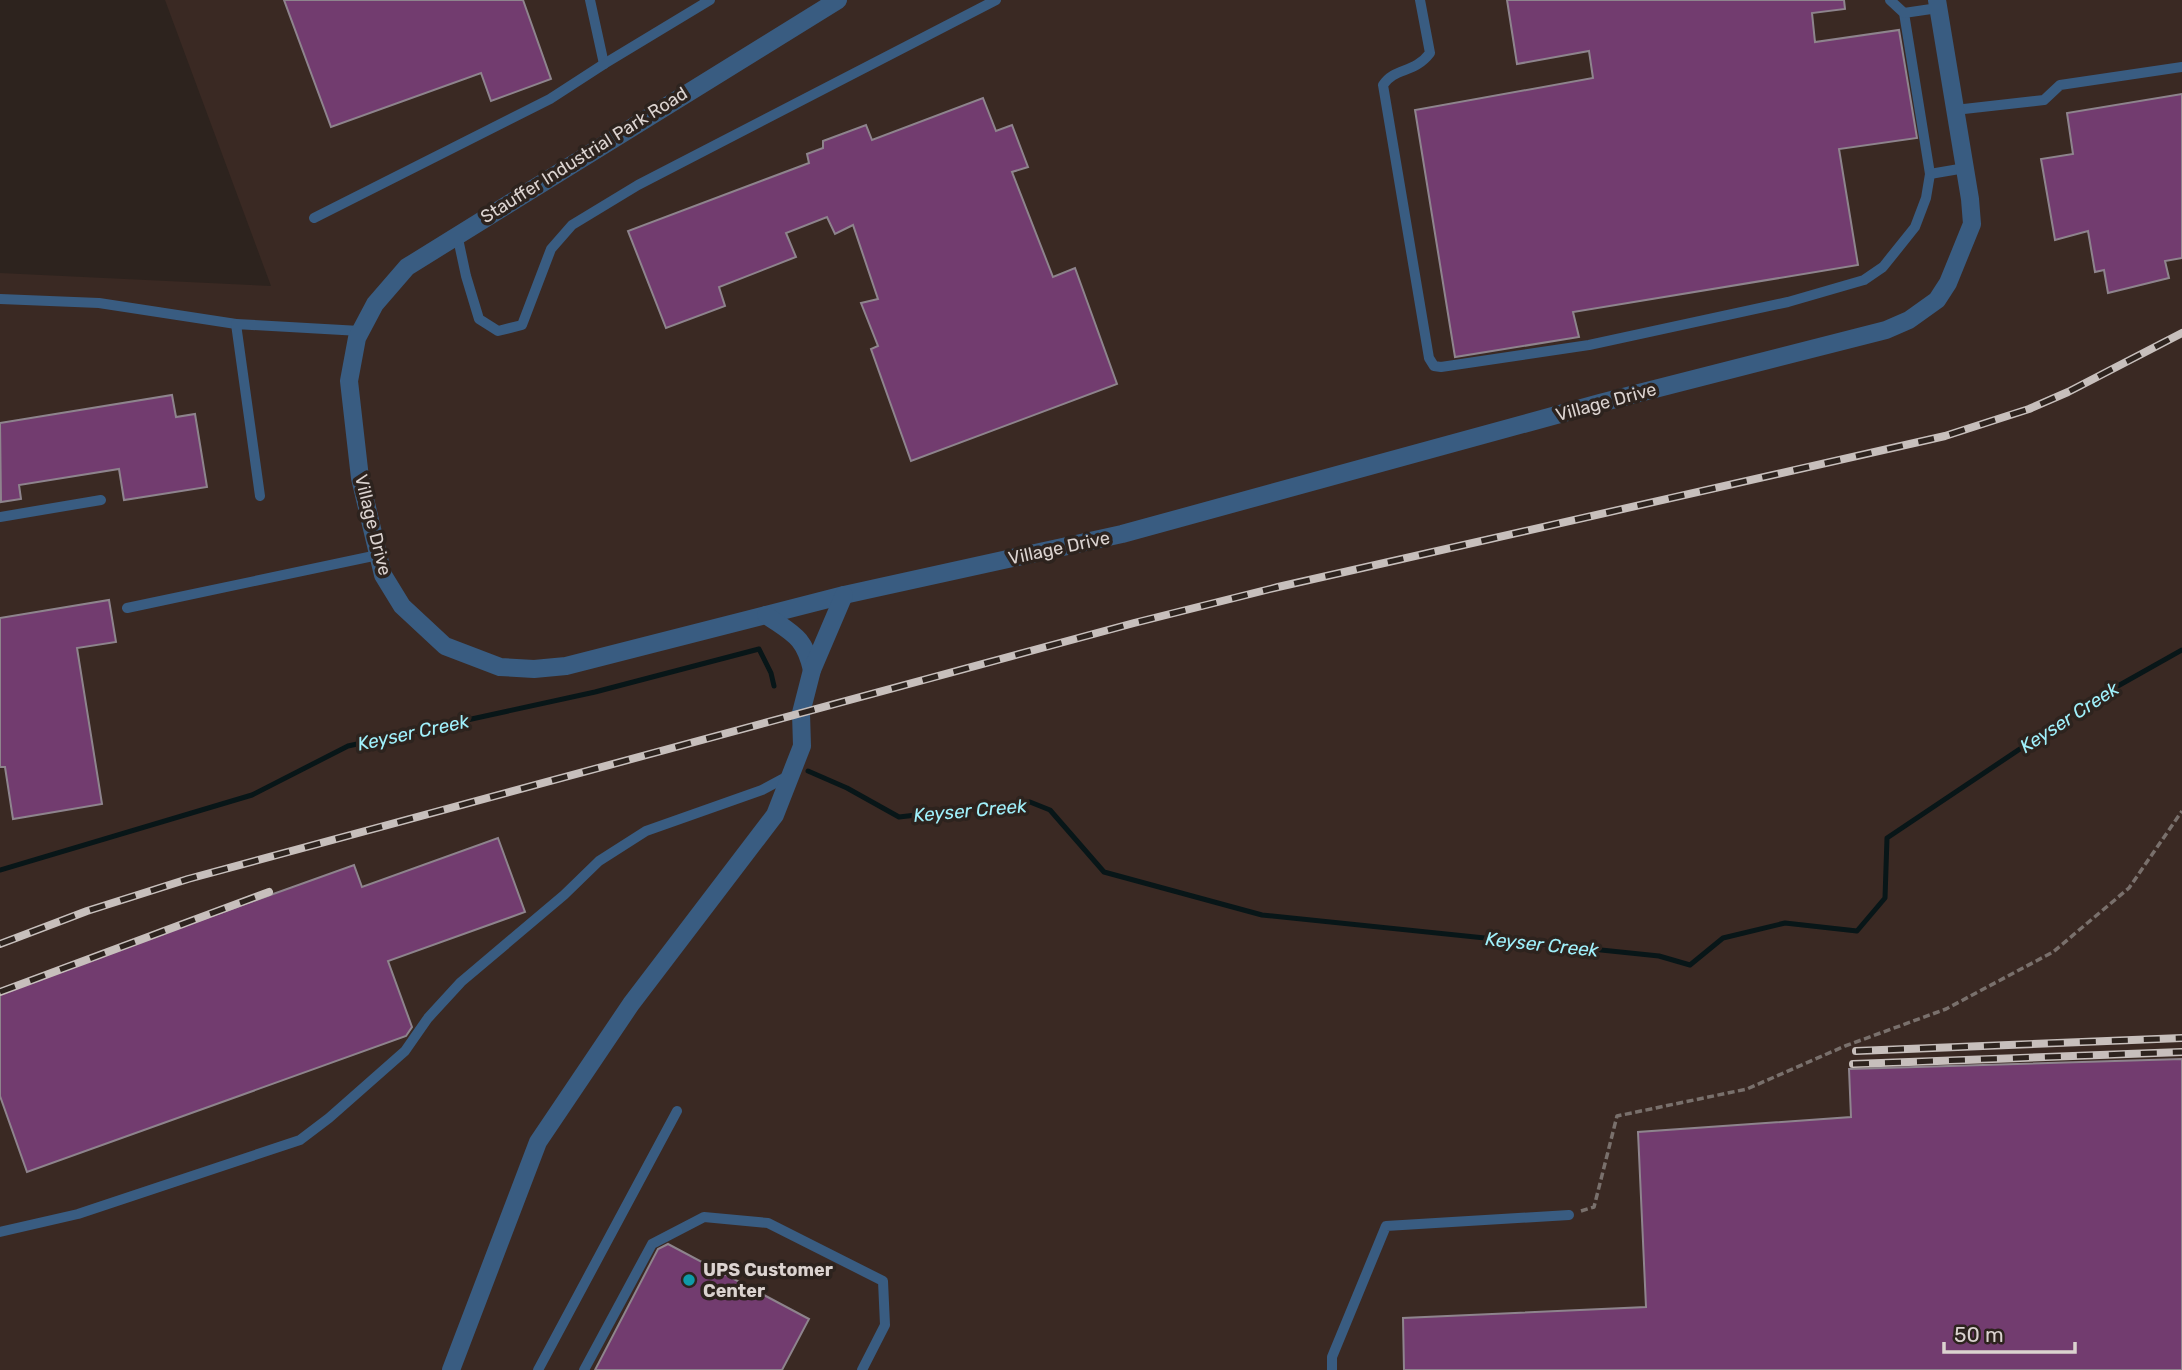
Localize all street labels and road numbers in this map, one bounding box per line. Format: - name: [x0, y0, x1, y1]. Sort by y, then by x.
- street label: Stauffer Industrial Park Road: [476, 82, 692, 228]
- street label: Village Drive: [1553, 378, 1659, 426]
- street label: Village Drive: [350, 472, 396, 578]
- street label: Village Drive: [1006, 526, 1112, 570]

